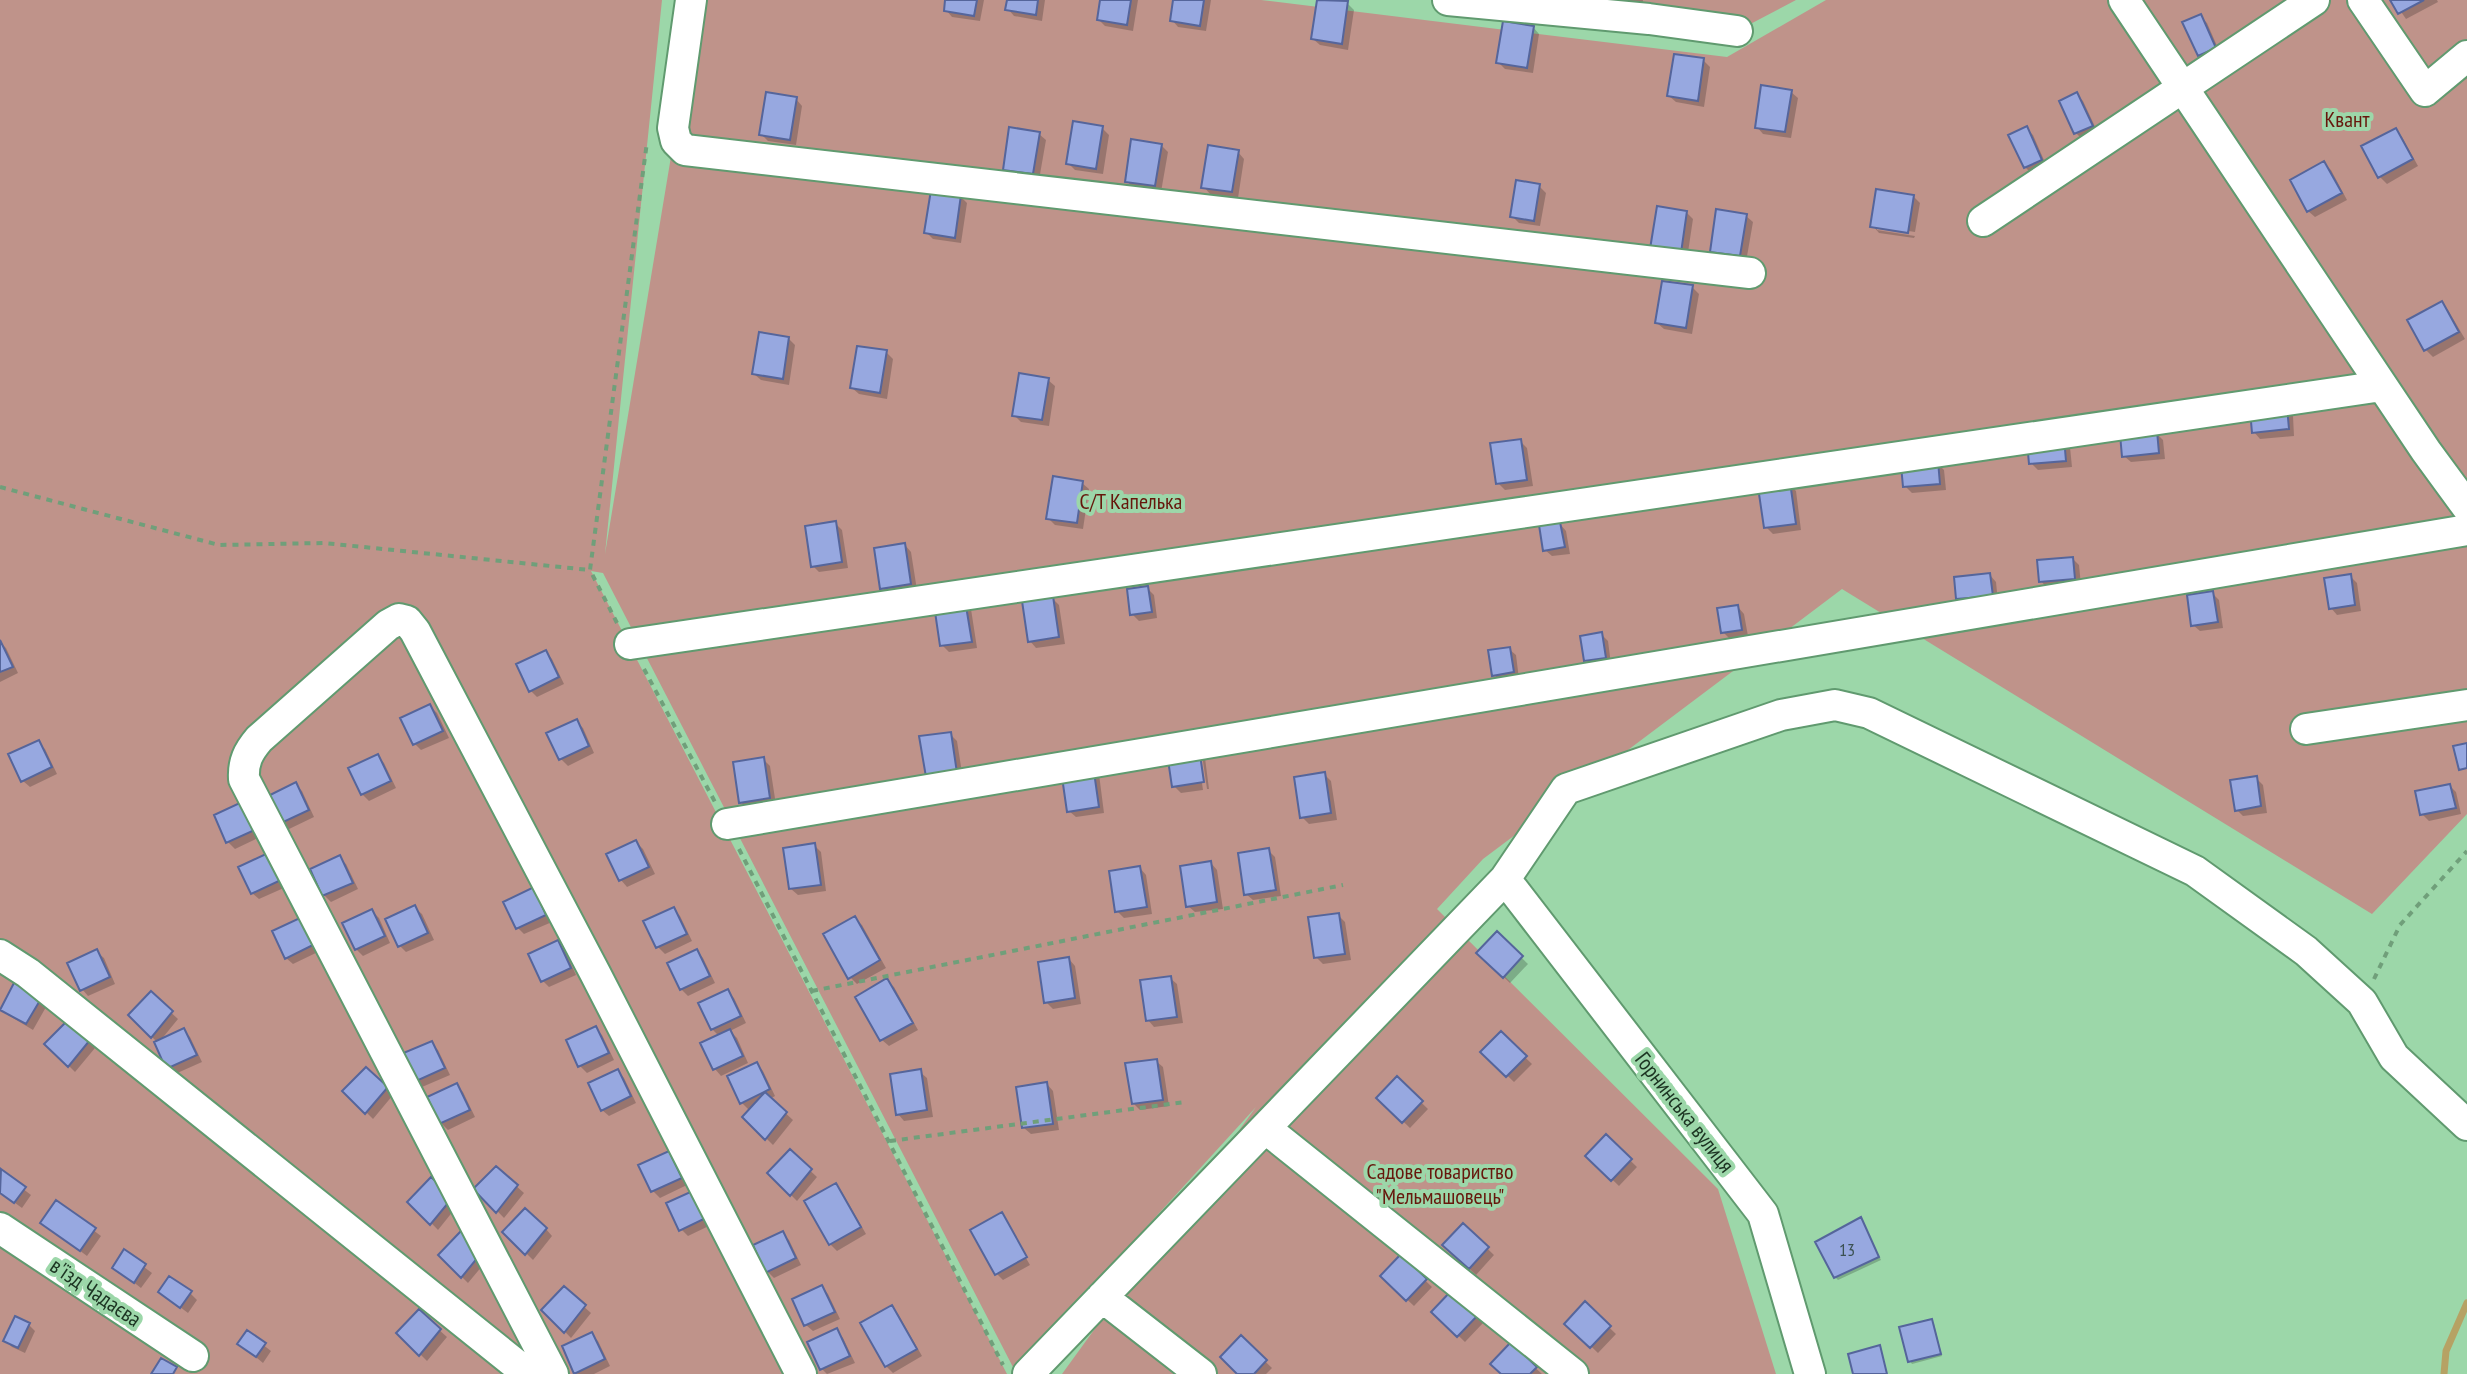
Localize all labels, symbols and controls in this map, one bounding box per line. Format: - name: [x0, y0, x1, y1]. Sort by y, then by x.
- park label: Квант: [2324, 105, 2371, 133]
- park label: С/Т Капелька: [1080, 487, 1182, 515]
- street label: Горнинська вулиця: [1629, 1046, 1741, 1178]
- park label: Садове товариство "Мельмашовець": [1367, 1157, 1513, 1210]
- house number: 13: [1839, 1238, 1855, 1261]
- street label: в'їзд Чадаєва: [45, 1251, 147, 1333]

